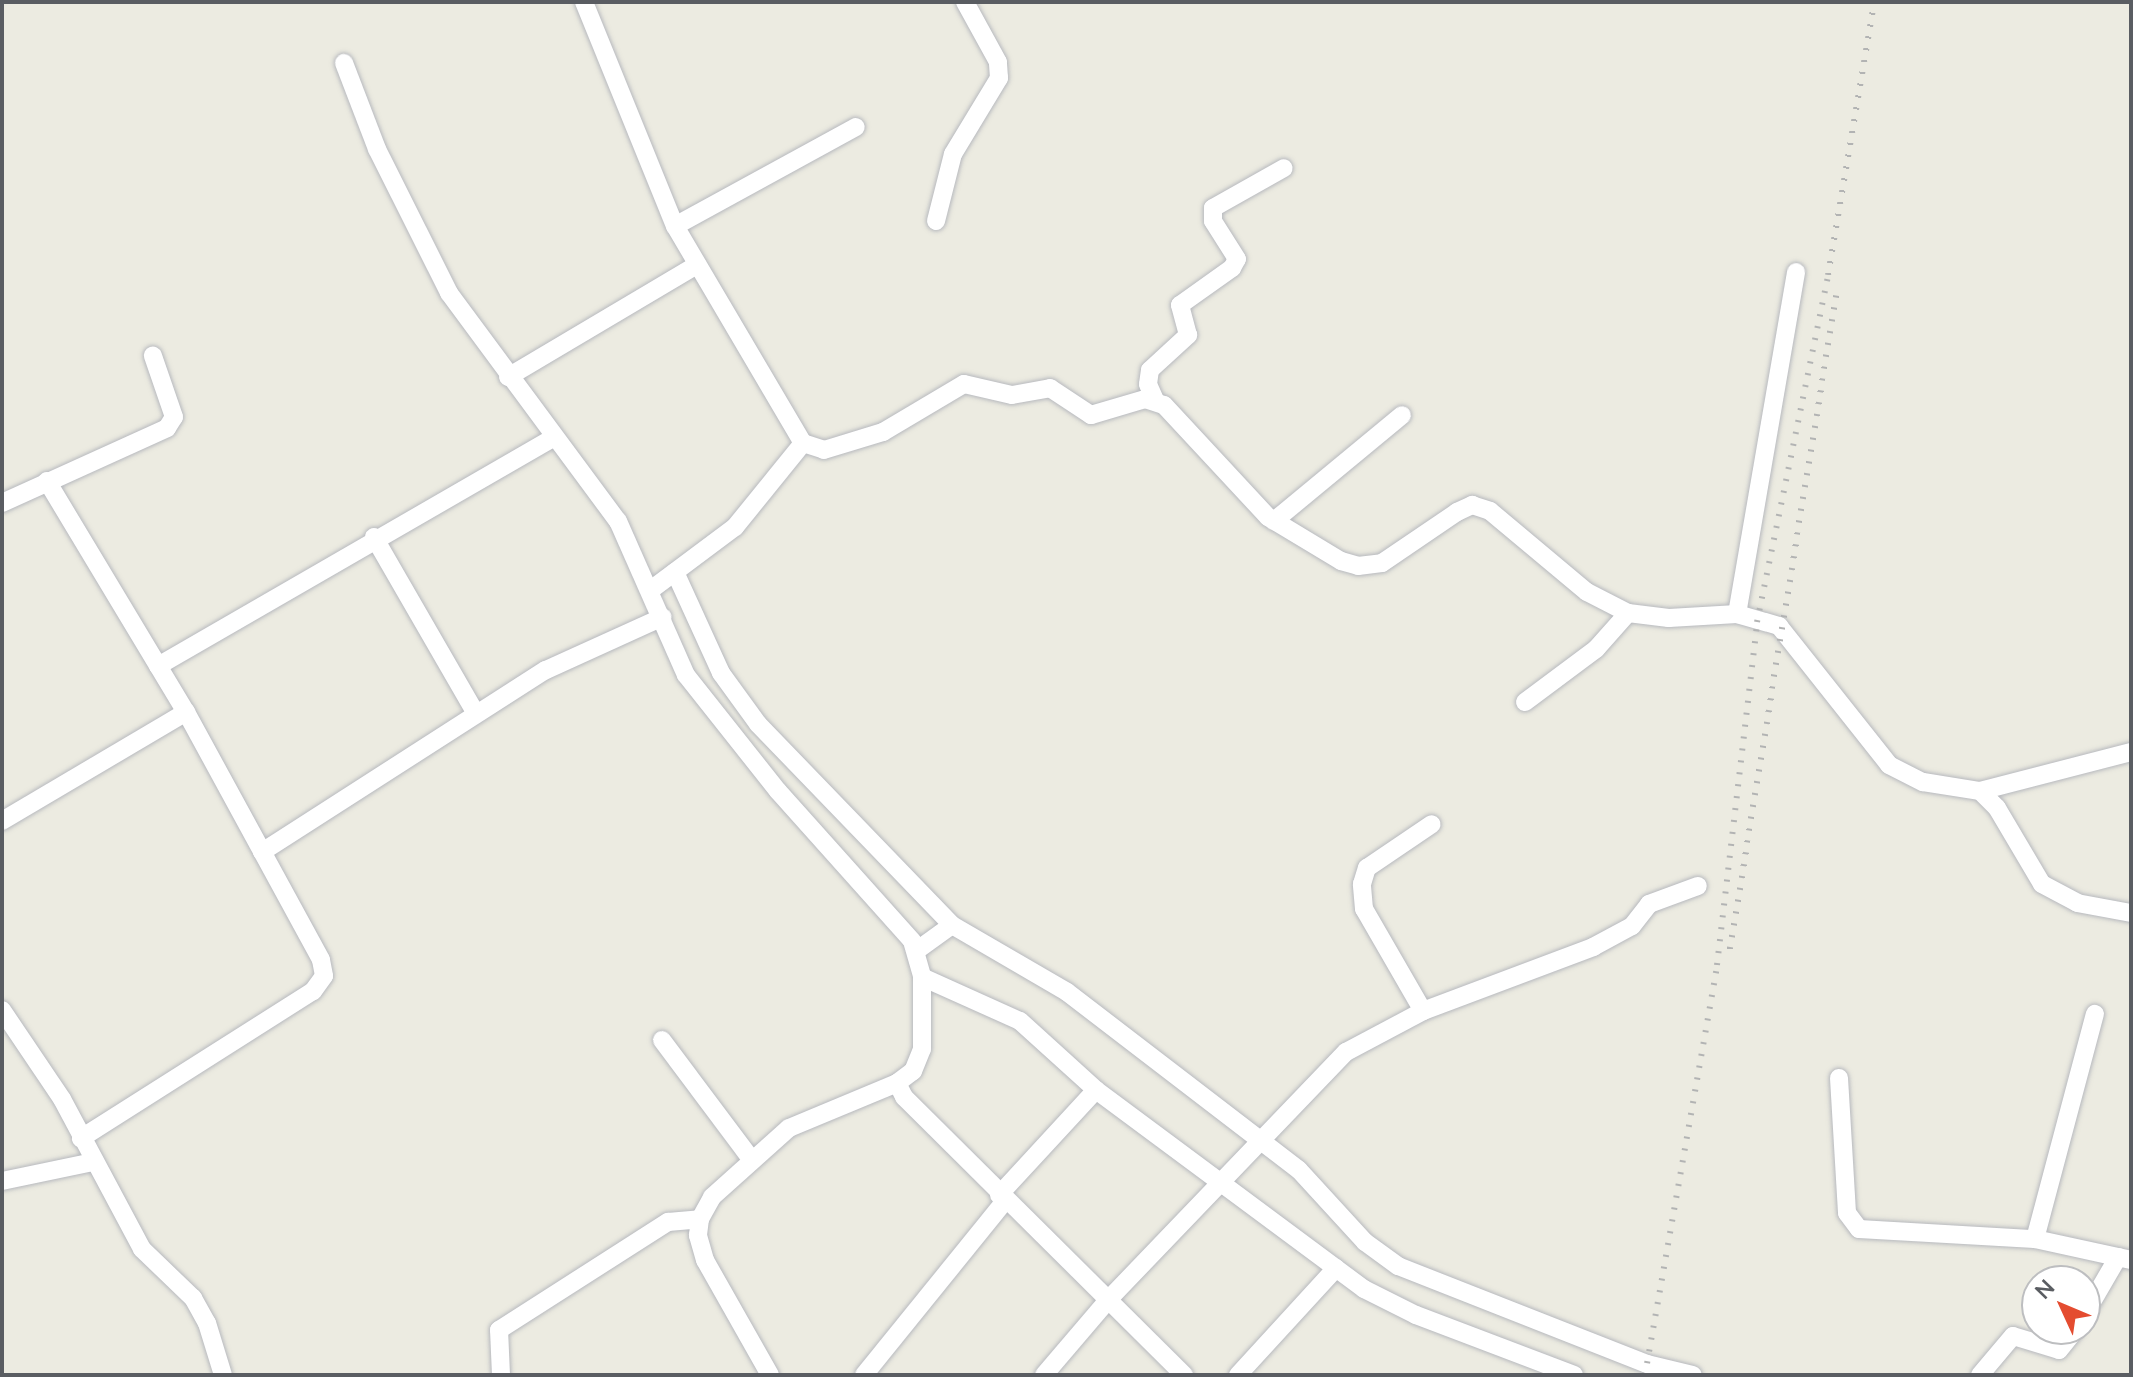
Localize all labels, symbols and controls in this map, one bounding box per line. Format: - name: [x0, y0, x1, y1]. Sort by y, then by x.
- north arrow: [2021, 1265, 2101, 1345]
- text: N: [2029, 1273, 2062, 1306]

